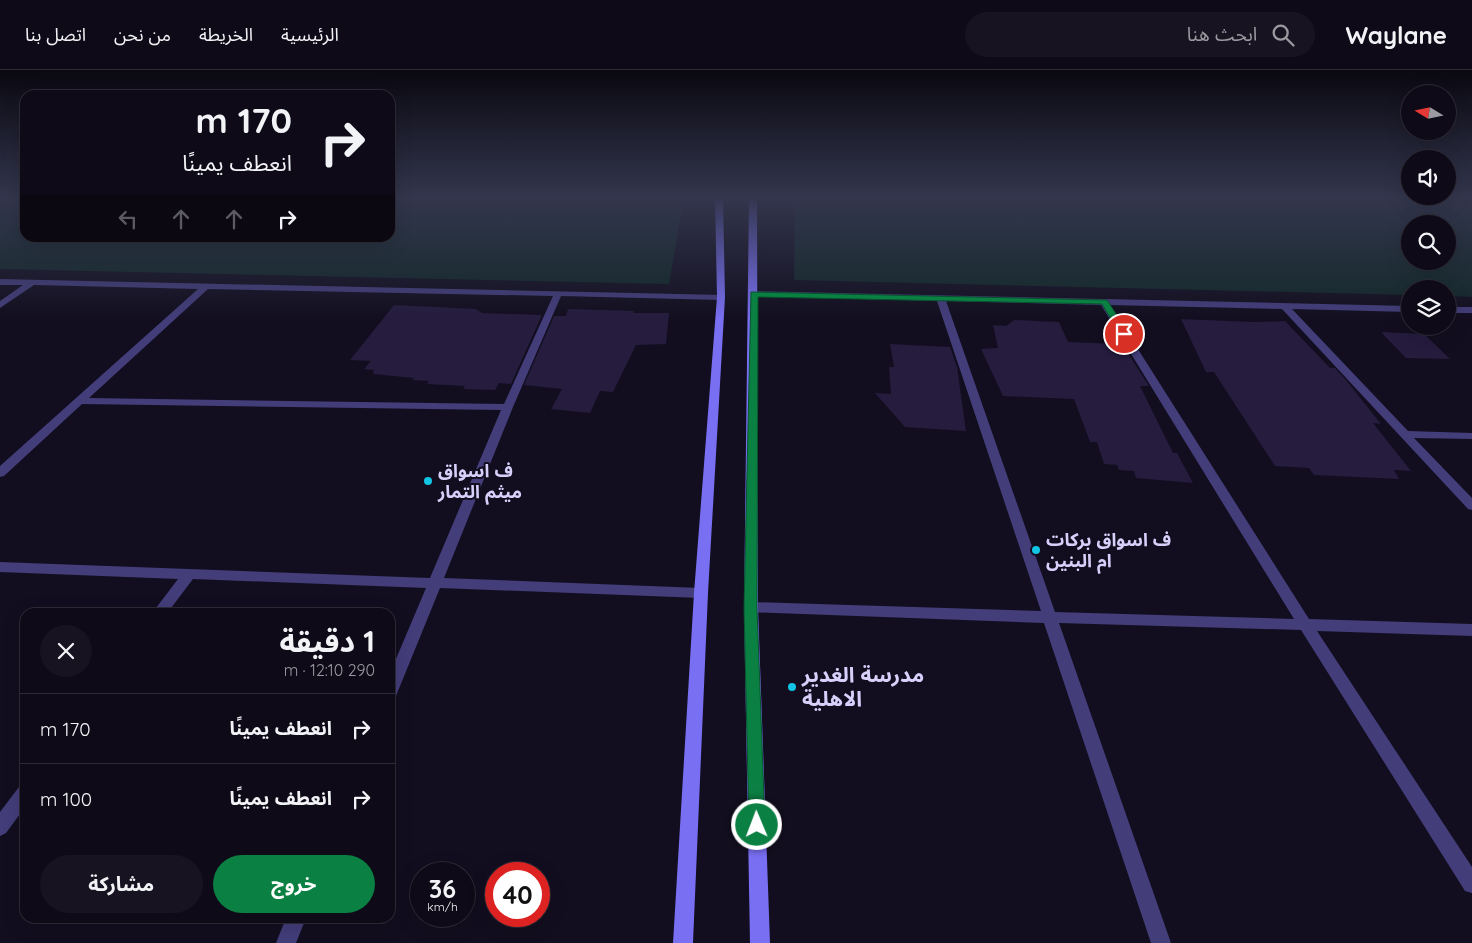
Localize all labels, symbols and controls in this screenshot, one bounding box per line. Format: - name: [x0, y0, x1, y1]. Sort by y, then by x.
- search box: [965, 12, 1315, 57]
- text: Waylane: [1345, 20, 1447, 50]
- icon: search: [1269, 21, 1297, 49]
- text: ابحث هنا: [1187, 22, 1257, 46]
- text: اتصل بنا: [25, 23, 86, 46]
- text: من نحن: [114, 23, 171, 46]
- text: الخريطة: [199, 23, 253, 46]
- text: الرئيسية: [281, 23, 339, 46]
- north arrow: [1401, 85, 1456, 140]
- map controls: [1401, 85, 1456, 335]
- text: 170 m: [196, 98, 292, 142]
- icon: right: [310, 110, 375, 175]
- text: انعطف يمينًا: [182, 149, 292, 177]
- button: sound: [1401, 150, 1456, 205]
- icon: left: [114, 205, 142, 233]
- icon: ahead: [167, 205, 195, 233]
- icon: ahead: [220, 205, 248, 233]
- icon: right: [273, 205, 301, 233]
- button: search: [1401, 215, 1456, 270]
- button: layers: [1401, 280, 1456, 335]
- pin: [1103, 313, 1145, 355]
- icon: arrive: [1110, 320, 1138, 348]
- place label: ف اسواق ميثم التمار: [437, 459, 522, 505]
- marker: ف اسواق ميثم التمار: [422, 475, 434, 487]
- place label: ف اسواق بركات ام البنين: [1046, 528, 1171, 574]
- marker: ف اسواق بركات ام البنين: [1030, 544, 1042, 556]
- text: 1 دقيقة: [279, 622, 375, 660]
- button: close: [40, 625, 92, 677]
- text: 290 m · 12:10: [284, 660, 375, 680]
- place label: مدرسة الغدير الاهلية: [801, 661, 924, 711]
- marker: مدرسة الغدير الاهلية: [786, 681, 798, 693]
- icon: right: [347, 715, 375, 743]
- text: انعطف يمينًا: [230, 716, 332, 740]
- text: 170 m: [40, 717, 91, 741]
- icon: right: [347, 785, 375, 813]
- text: انعطف يمينًا: [230, 786, 332, 810]
- text: 100 m: [40, 787, 92, 811]
- position arrow: [730, 798, 782, 850]
- button: مشاركة: [40, 855, 203, 913]
- button: خروج: [213, 855, 375, 913]
- speed limit sign: 40: [485, 862, 550, 927]
- text: 36: [429, 873, 456, 904]
- text: km/h: [427, 899, 458, 914]

